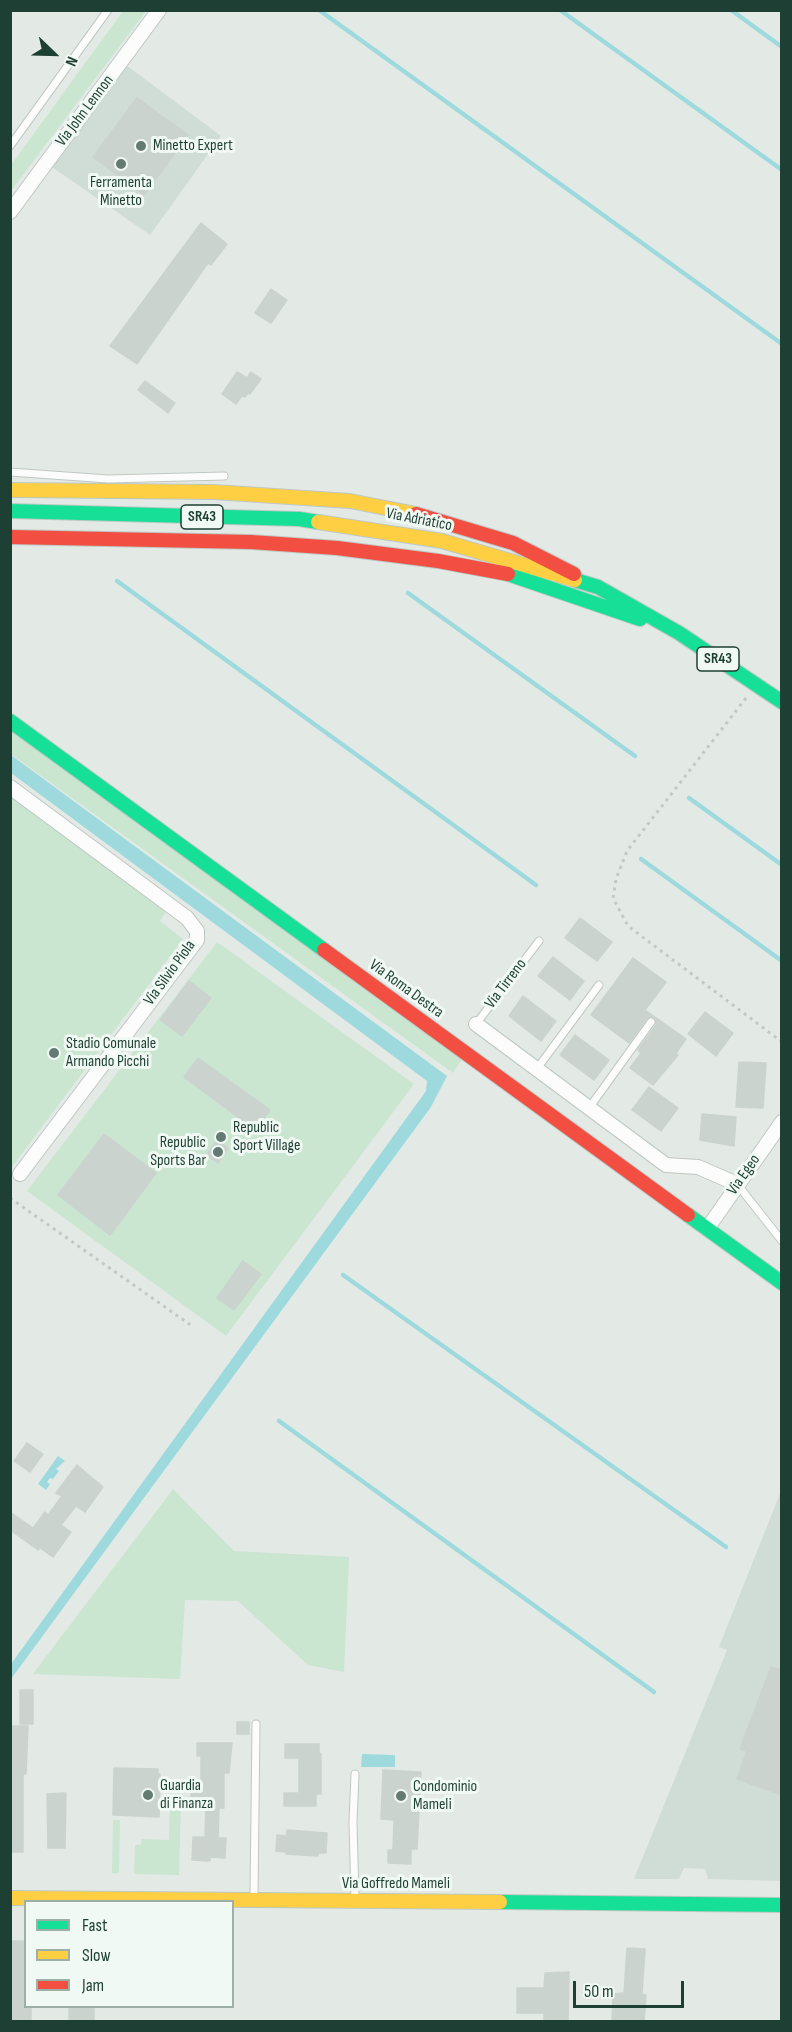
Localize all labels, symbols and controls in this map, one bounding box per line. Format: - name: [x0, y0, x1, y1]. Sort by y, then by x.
- north arrow: [24, 24, 84, 84]
- text: N: [61, 54, 81, 69]
- street label: Via John Lennon: [52, 72, 118, 150]
- place label: Minetto Expert: [153, 136, 233, 156]
- marker: Minetto Expert: [134, 139, 148, 153]
- marker: Ferramenta Minetto: [114, 157, 128, 171]
- place label: Ferramenta Minetto: [90, 173, 152, 211]
- street label: Via Adriatico: [384, 504, 454, 536]
- road number: SR43: [181, 505, 223, 529]
- road number: SR43: [697, 647, 739, 671]
- street label: Via Silvio Piola: [140, 937, 200, 1009]
- street label: Via Tirreno: [481, 955, 531, 1013]
- street label: Via Roma Destra: [365, 956, 447, 1022]
- place label: Stadio Comunale Armando Picchi: [66, 1034, 156, 1072]
- marker: Stadio Comunale Armando Picchi: [47, 1046, 61, 1060]
- place label: Republic Sport Village: [233, 1118, 300, 1156]
- marker: Republic Sport Village: [214, 1130, 228, 1144]
- place label: Republic Sports Bar: [150, 1133, 206, 1171]
- marker: Republic Sports Bar: [211, 1145, 225, 1159]
- street label: Via Egeo: [723, 1151, 765, 1199]
- place label: Guardia di Finanza: [160, 1776, 213, 1814]
- place label: Condominio Mameli: [413, 1777, 477, 1815]
- marker: Guardia di Finanza: [141, 1788, 155, 1802]
- marker: Condominio Mameli: [394, 1789, 408, 1803]
- street label: Via Goffredo Mameli: [342, 1874, 450, 1894]
- legend: [24, 1900, 234, 2008]
- text: Fast: [82, 1915, 107, 1936]
- text: Slow: [82, 1945, 111, 1966]
- scale bar: [576, 1969, 687, 2007]
- text: Jam: [82, 1975, 104, 1996]
- text: 50 m: [584, 1981, 614, 2002]

